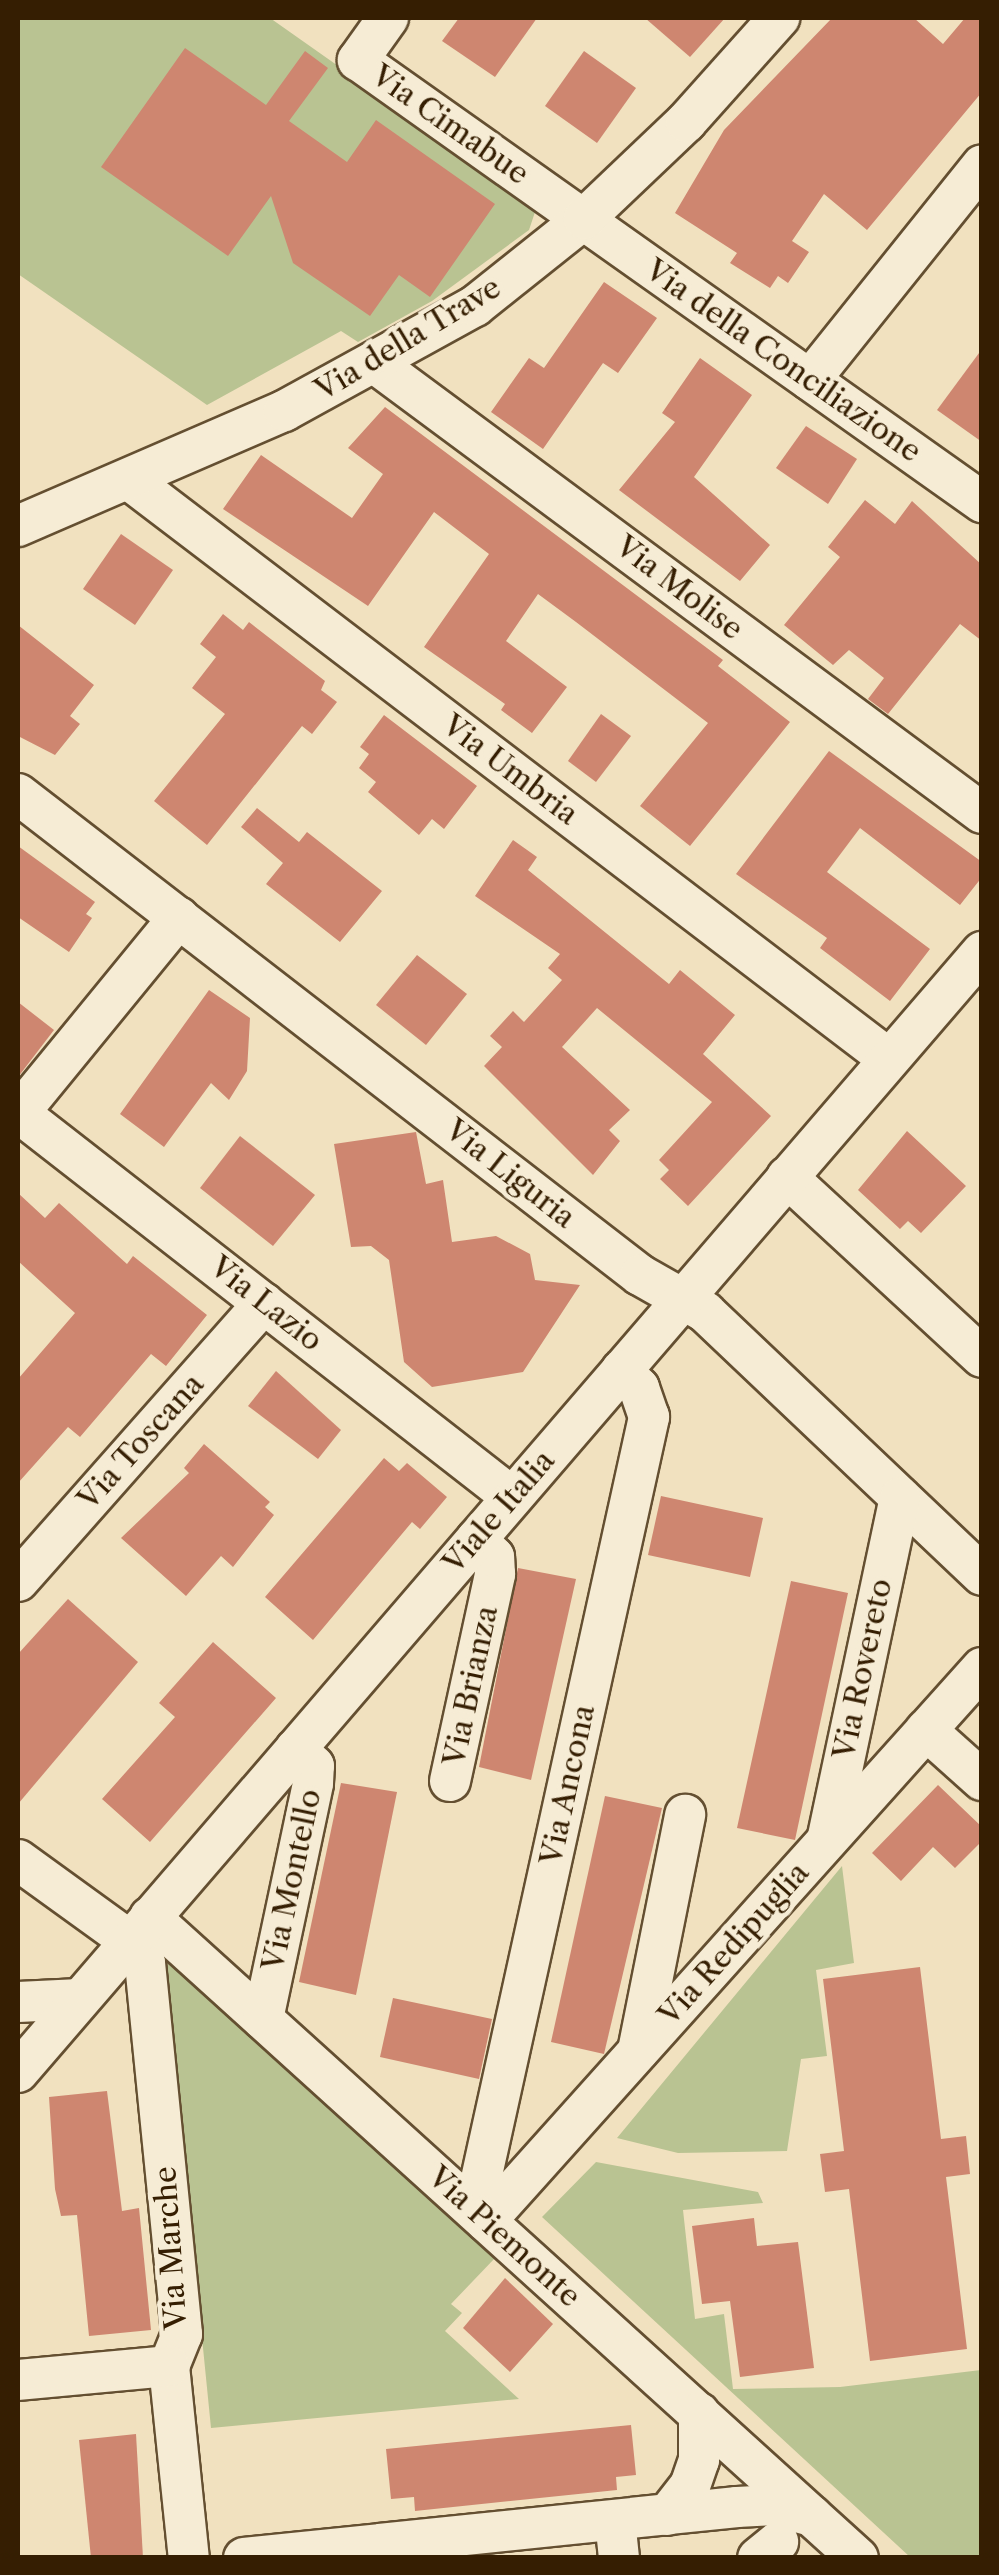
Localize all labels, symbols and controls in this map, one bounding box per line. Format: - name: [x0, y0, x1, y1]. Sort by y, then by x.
- street label: Via Cimabue: [364, 57, 536, 193]
- street label: Via della Conciliazione: [638, 252, 928, 470]
- street label: Via della Trave: [308, 269, 508, 409]
- street label: Via Molise: [608, 528, 750, 648]
- street label: Via Umbria: [435, 707, 585, 833]
- street label: Via Liguria: [438, 1112, 582, 1236]
- street label: Via Lazio: [202, 1249, 330, 1359]
- street label: Via Toscana: [70, 1366, 212, 1518]
- street label: Viale Italia: [436, 1443, 562, 1581]
- street label: Via Rovereto: [826, 1575, 900, 1763]
- street label: Via Brianza: [436, 1602, 506, 1770]
- street label: Via Ancona: [533, 1701, 603, 1869]
- street label: Via Montello: [255, 1786, 329, 1974]
- street label: Via Redipuglia: [651, 1855, 817, 2033]
- street label: Via Piemonte: [420, 2159, 588, 2315]
- street label: Via Marche: [147, 2165, 195, 2331]

